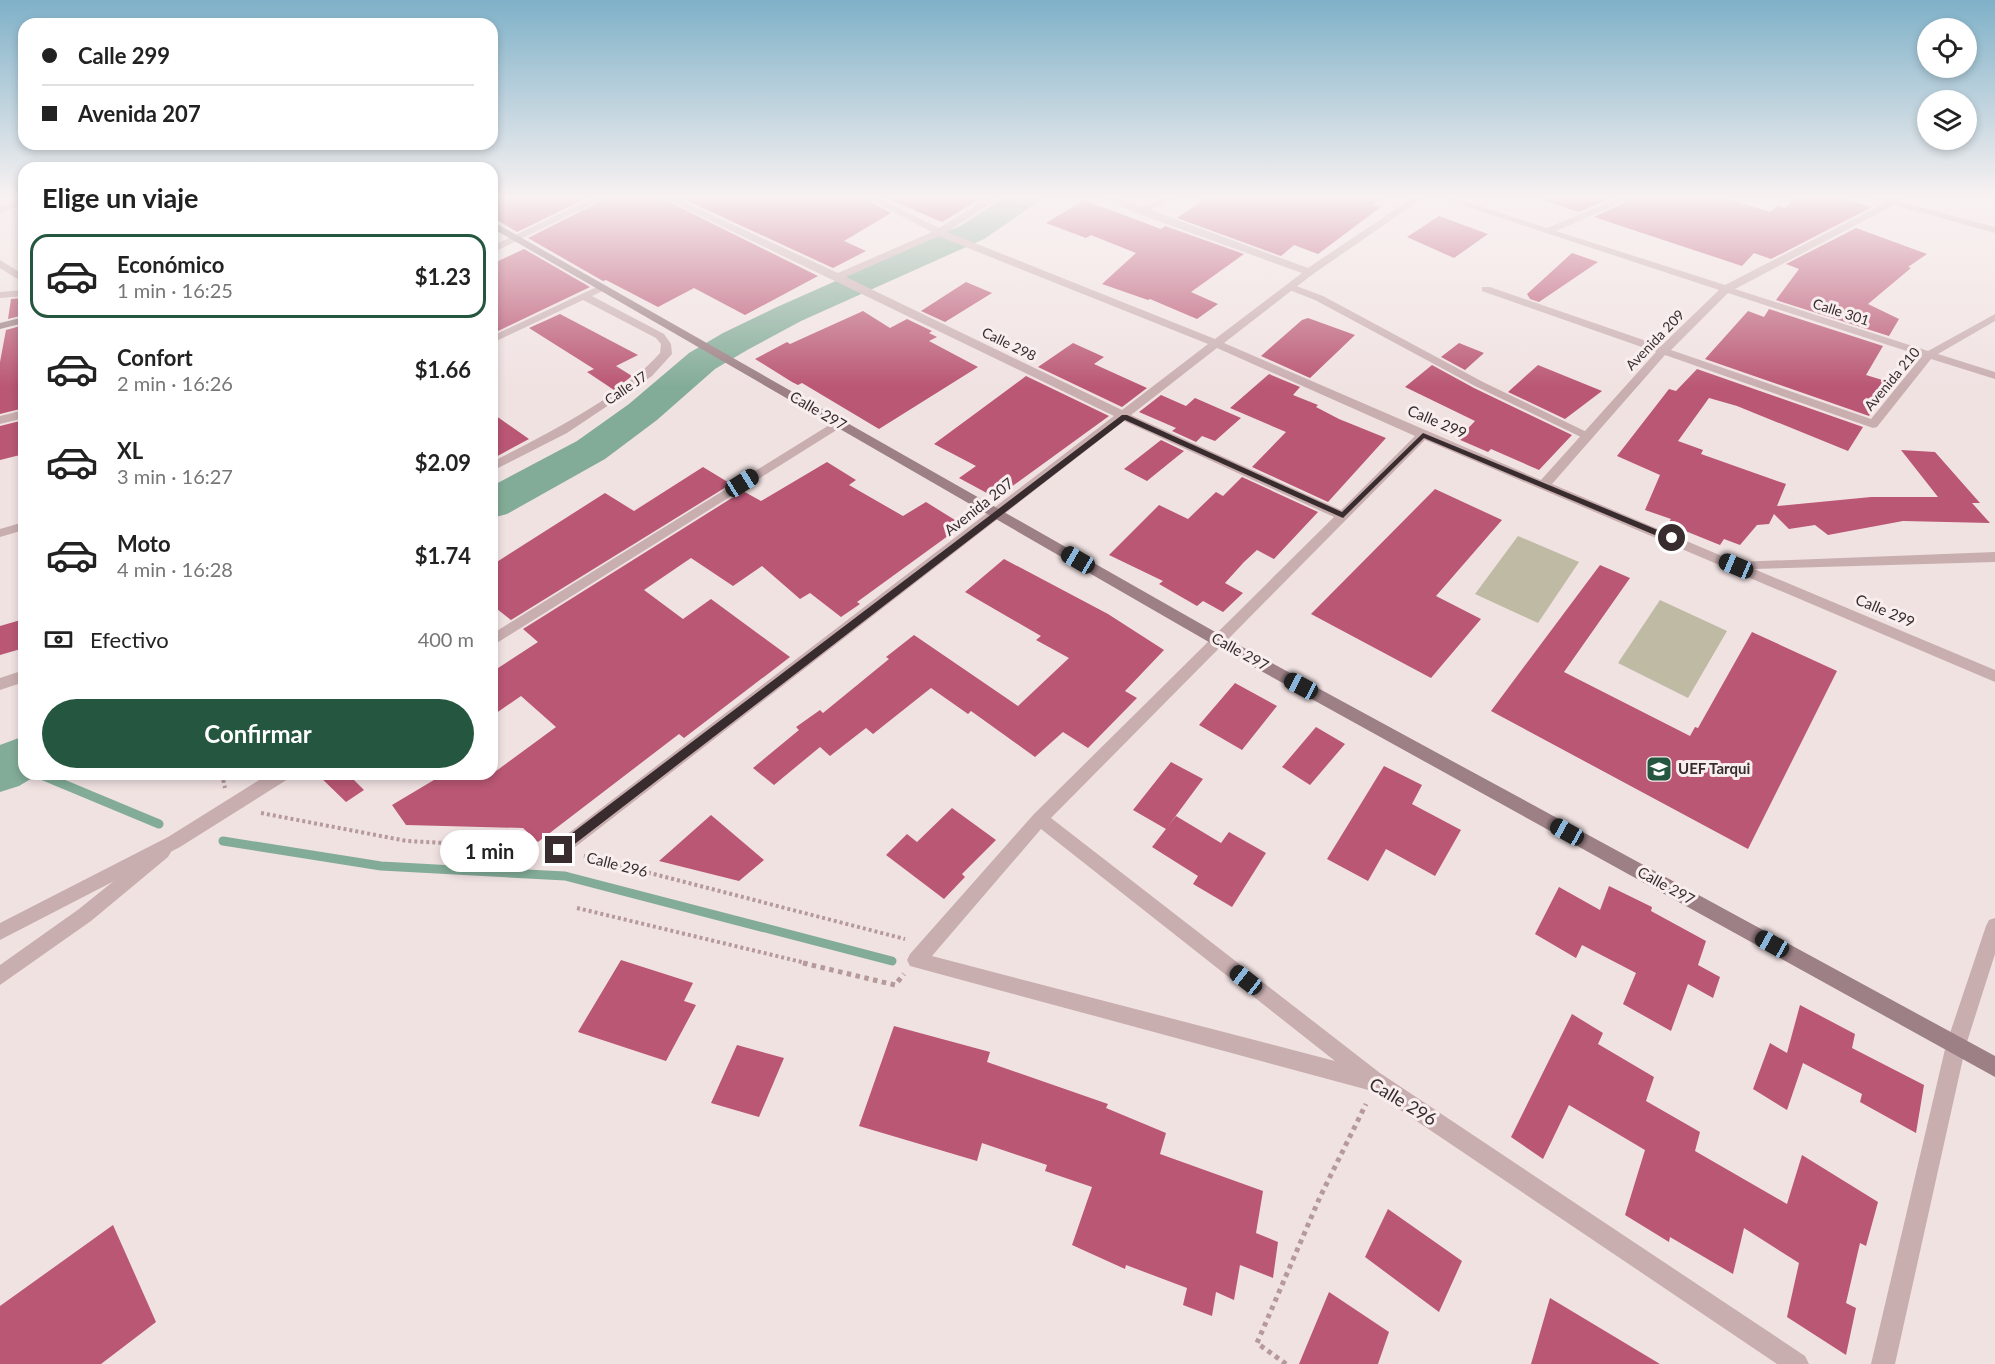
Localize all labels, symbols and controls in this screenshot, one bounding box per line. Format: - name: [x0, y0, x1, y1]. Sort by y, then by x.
- map controls: [1917, 18, 1977, 150]
- button: locate: [1917, 18, 1977, 78]
- text: Calle 299: [78, 42, 170, 69]
- button: layers: [1917, 90, 1977, 150]
- text: Avenida 207: [78, 100, 201, 127]
- text: Elige un viaje: [42, 181, 199, 214]
- icon: car: [45, 249, 99, 303]
- text: Económico: [117, 251, 224, 278]
- text: $1.23: [415, 263, 471, 290]
- text: 1 min · 16:25: [117, 278, 233, 302]
- street label: Calle 301: [1811, 294, 1871, 329]
- street label: Avenida 209: [1622, 306, 1688, 373]
- street label: Calle 298: [979, 323, 1039, 364]
- icon: car: [45, 342, 99, 396]
- text: Confort: [117, 344, 193, 371]
- street label: Avenida 210: [1860, 344, 1923, 414]
- text: $1.66: [415, 356, 471, 383]
- street label: Calle J7: [601, 367, 650, 408]
- text: 2 min · 16:26: [117, 371, 233, 395]
- street label: Calle 297: [787, 387, 850, 434]
- street label: Calle 299: [1405, 401, 1470, 442]
- icon: car: [45, 435, 99, 489]
- text: XL: [117, 437, 143, 464]
- text: $2.09: [415, 449, 471, 476]
- text: 3 min · 16:27: [117, 464, 233, 488]
- car: [722, 466, 762, 500]
- street label: Avenida 207: [940, 473, 1017, 539]
- route start: [1658, 524, 1685, 551]
- icon: car: [45, 528, 99, 582]
- text: Moto: [117, 530, 171, 557]
- text: $1.74: [415, 542, 471, 569]
- car: [1058, 543, 1098, 577]
- car: [1716, 551, 1756, 581]
- text: 4 min · 16:28: [117, 557, 233, 581]
- street label: Calle 299: [1853, 590, 1918, 631]
- icon: cash: [42, 623, 75, 656]
- text: Efectivo: [90, 626, 169, 653]
- text: 400 m: [418, 627, 474, 651]
- street label: Calle 297: [1209, 628, 1272, 674]
- car: [1281, 670, 1321, 702]
- button: Confirmar: [42, 699, 474, 768]
- school or university icon: UEF Tarqui: [1644, 754, 1674, 784]
- place label: UEF Tarqui: [1678, 759, 1750, 777]
- car: [1547, 815, 1587, 849]
- callout: 1 min: [439, 829, 538, 871]
- route end: [545, 836, 572, 863]
- text: 1 min: [465, 839, 514, 863]
- street label: Calle 296: [585, 848, 650, 880]
- street label: Calle 297: [1635, 862, 1698, 908]
- car: [1752, 927, 1792, 961]
- car: [1226, 962, 1266, 998]
- street label: Calle 296: [1366, 1072, 1441, 1130]

